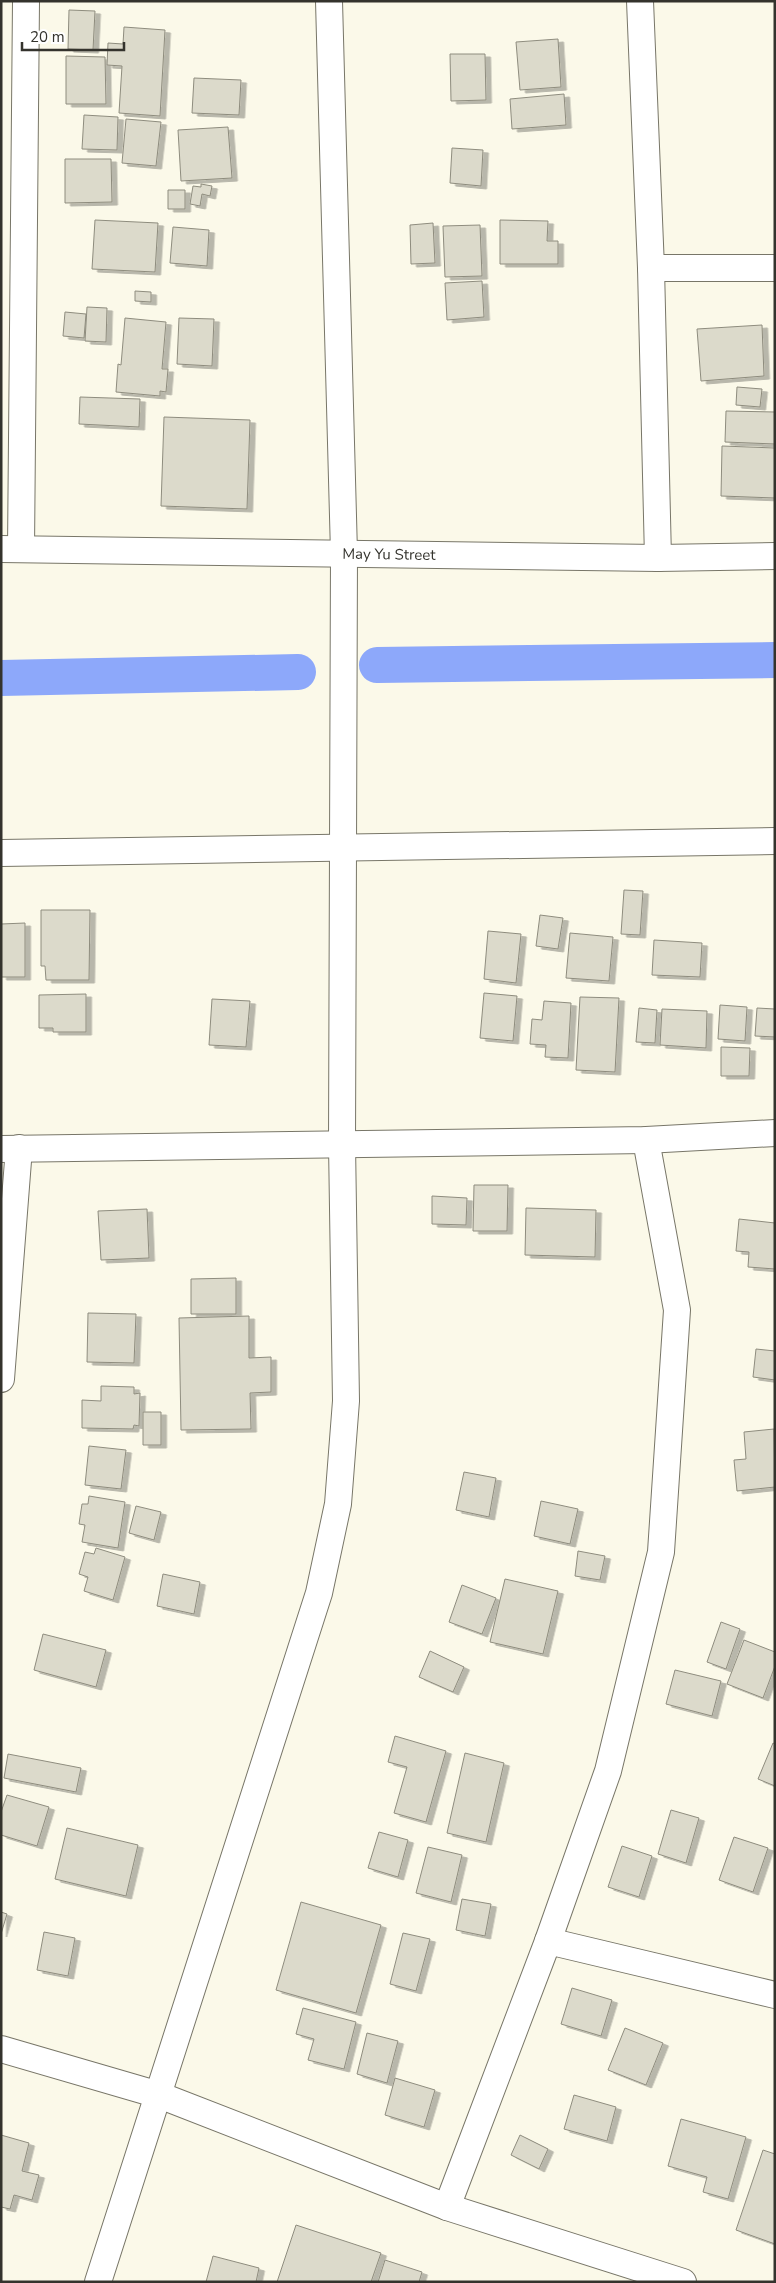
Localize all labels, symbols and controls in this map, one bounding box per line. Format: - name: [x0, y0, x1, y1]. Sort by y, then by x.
- scale bar: [22, 20, 125, 52]
- text: 20 m: [30, 27, 65, 47]
- street label: May Yu Street: [342, 544, 437, 565]

